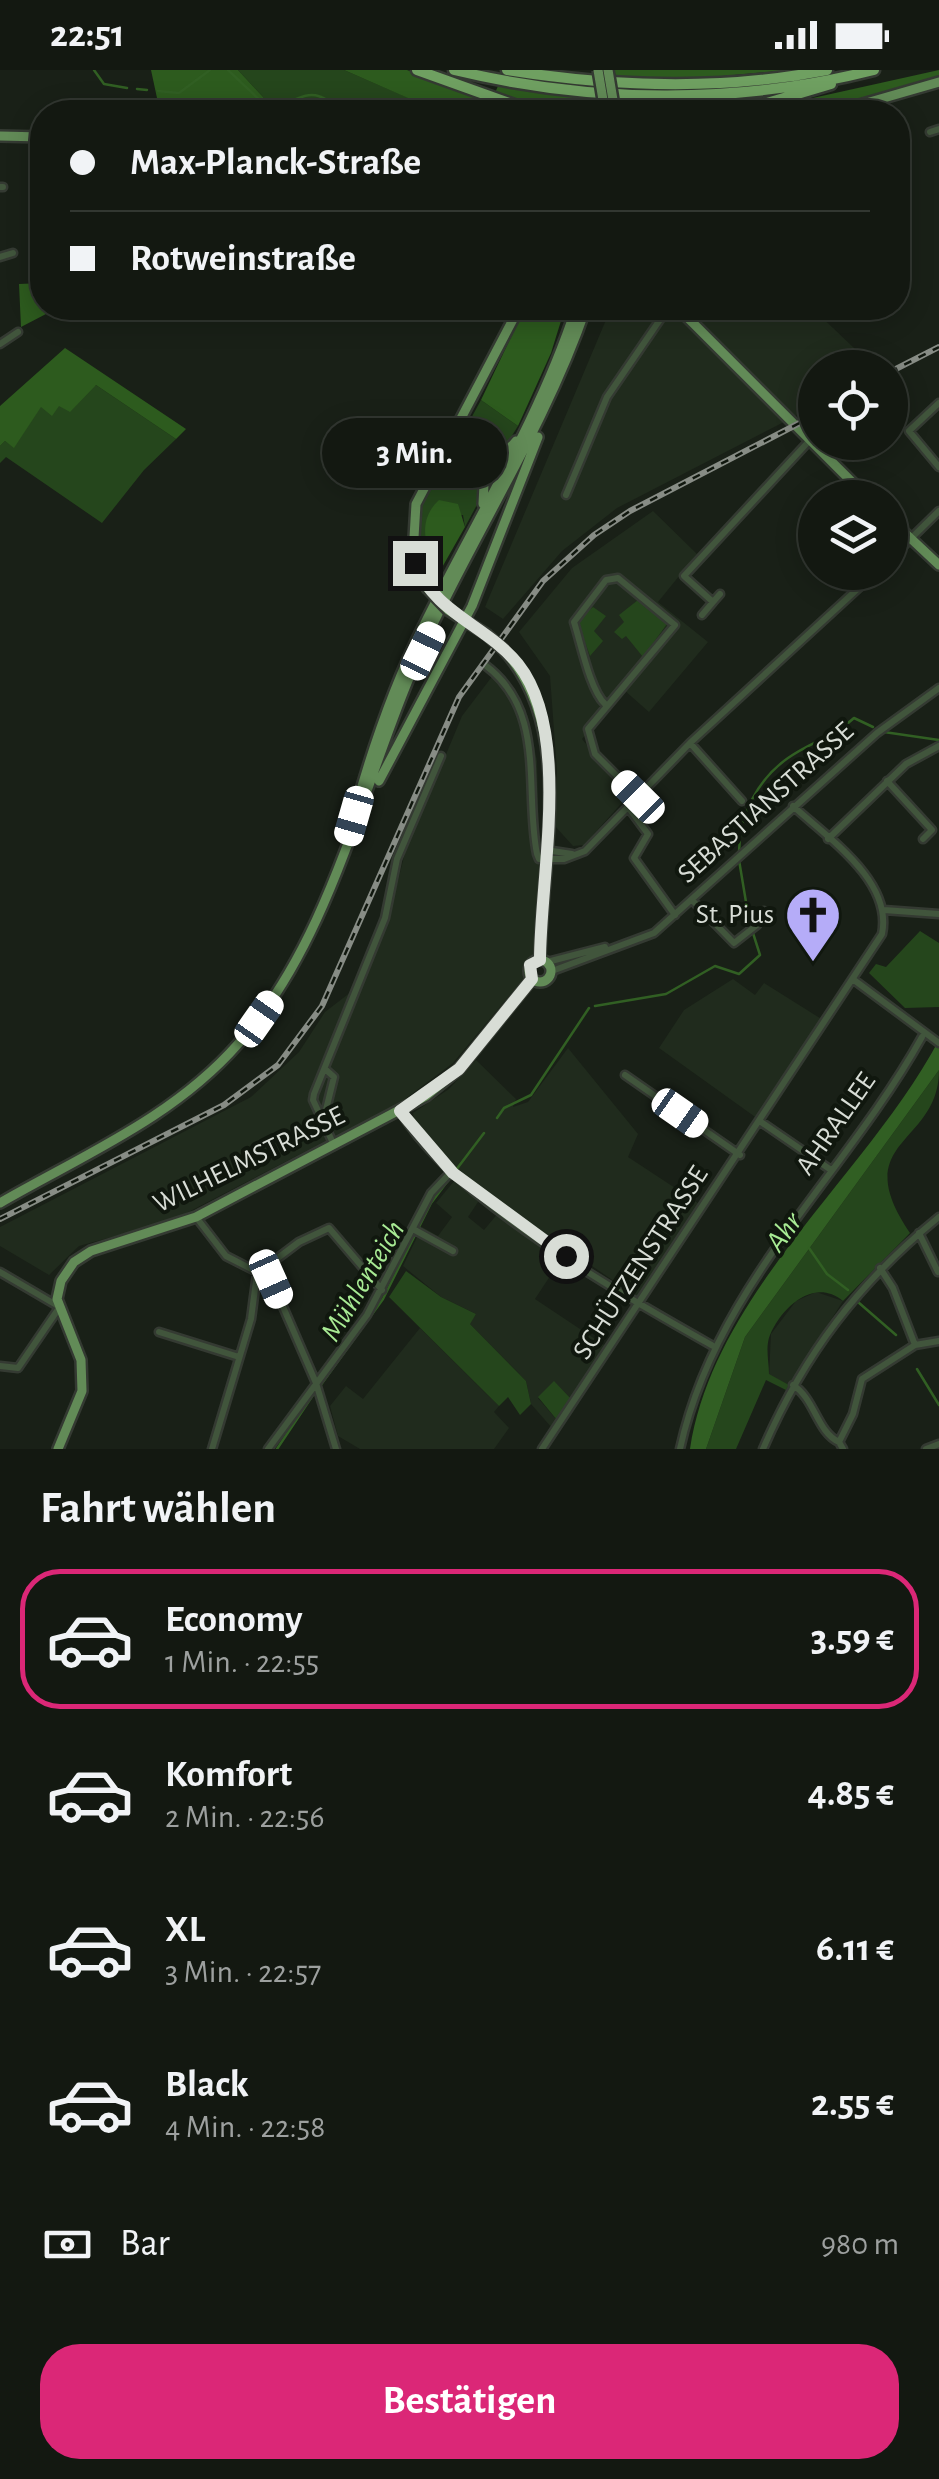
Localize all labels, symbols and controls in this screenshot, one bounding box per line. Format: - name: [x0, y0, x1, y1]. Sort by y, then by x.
- text: 22:51: [50, 16, 125, 54]
- text: Max-Planck-Straße: [130, 144, 421, 182]
- text: Rotweinstraße: [130, 240, 356, 278]
- map controls: [798, 350, 908, 590]
- button: locate: [798, 350, 908, 460]
- callout: 3 Min.: [322, 418, 508, 488]
- text: 3 Min.: [376, 437, 453, 469]
- button: layers: [798, 480, 908, 590]
- route end: [393, 541, 438, 586]
- car: [396, 617, 450, 685]
- street label: SEBASTIANSTRASSE: [673, 717, 859, 889]
- car: [606, 765, 670, 829]
- car: [331, 783, 377, 849]
- church icon: St. Pius: [783, 885, 843, 964]
- place label: St. Pius: [696, 901, 774, 929]
- car: [230, 986, 288, 1052]
- street label: AHRALLEE: [791, 1068, 881, 1180]
- car: [647, 1084, 713, 1142]
- street label: WILHELMSTRASSE: [149, 1102, 349, 1218]
- street label: SCHÜTZENSTRASSE: [567, 1160, 714, 1364]
- water label: Ahr: [760, 1206, 809, 1258]
- water label: Mühlenteich: [315, 1216, 411, 1346]
- route start: [544, 1234, 589, 1279]
- car: [245, 1245, 297, 1313]
- text: Fahrt wählen: [40, 1486, 276, 1531]
- icon: car: [45, 1594, 135, 1684]
- text: Economy: [165, 1601, 303, 1639]
- text: 3.59 €: [811, 1620, 894, 1658]
- text: 1 Min. · 22:55: [165, 1646, 319, 1678]
- icon: car: [45, 1749, 135, 1839]
- text: Komfort: [165, 1756, 292, 1794]
- text: 4.85 €: [808, 1775, 894, 1813]
- text: 2 Min. · 22:56: [165, 1801, 324, 1833]
- icon: car: [45, 1904, 135, 1994]
- text: XL: [165, 1911, 205, 1949]
- text: 6.11 €: [816, 1930, 894, 1968]
- text: 3 Min. · 22:57: [165, 1956, 321, 1988]
- icon: car: [45, 2059, 135, 2149]
- text: Black: [165, 2066, 249, 2104]
- text: 2.55 €: [811, 2085, 894, 2123]
- text: 4 Min. · 22:58: [165, 2111, 325, 2143]
- icon: cash: [40, 2217, 95, 2272]
- text: Bar: [120, 2225, 170, 2263]
- text: 980 m: [821, 2228, 899, 2260]
- button: Bestätigen: [40, 2344, 899, 2459]

